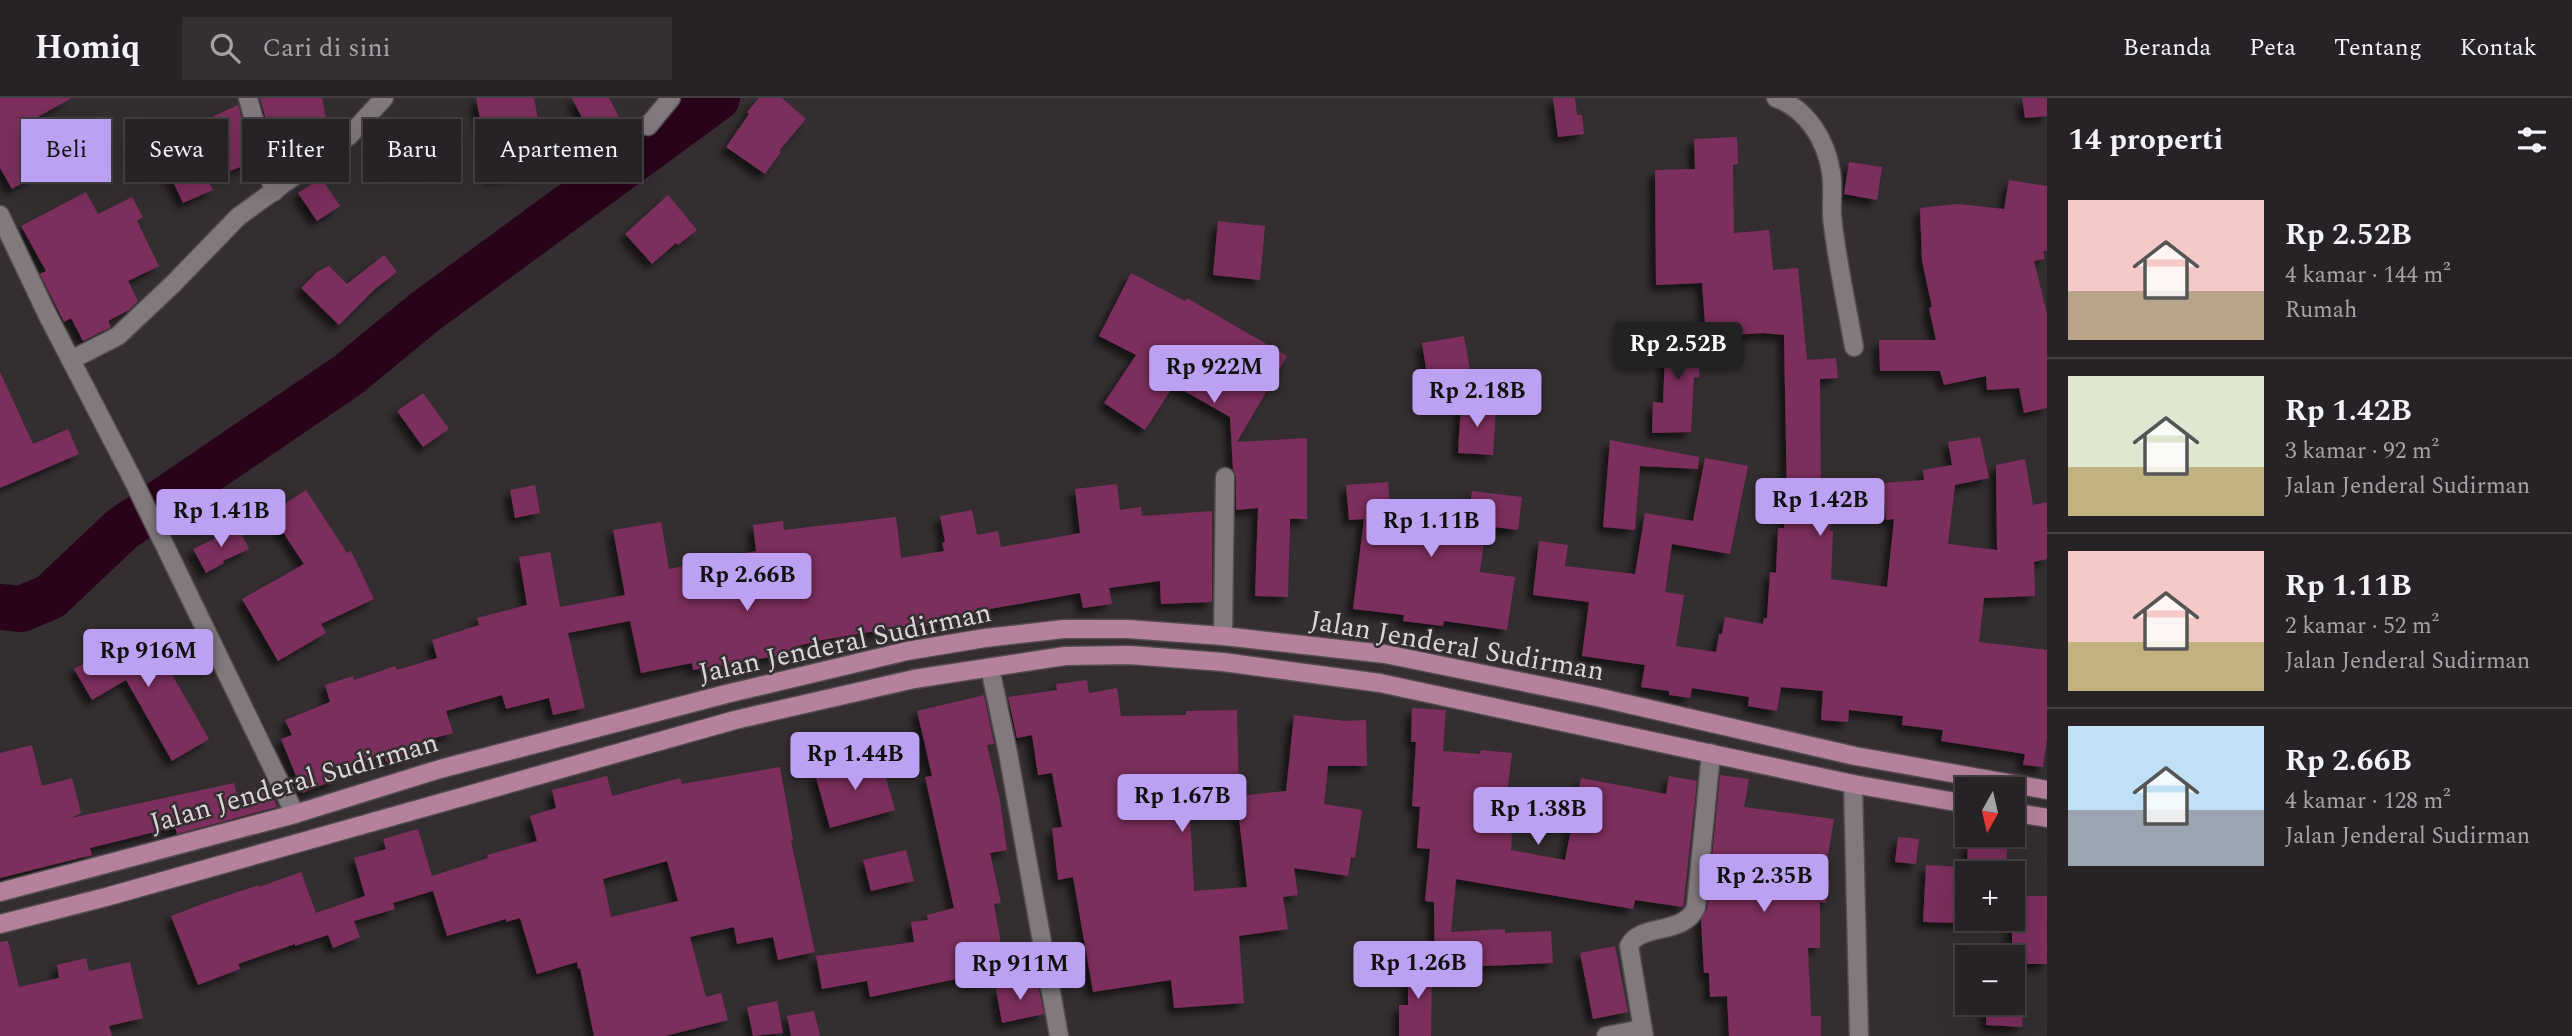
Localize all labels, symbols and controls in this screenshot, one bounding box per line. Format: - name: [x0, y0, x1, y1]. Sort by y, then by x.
- search box: [182, 17, 672, 80]
- text: Homiq: [35, 23, 140, 73]
- text: Cari di sini: [262, 28, 391, 68]
- icon: search: [206, 29, 244, 67]
- text: Beranda: [2123, 30, 2211, 66]
- text: Peta: [2249, 30, 2296, 66]
- text: Tentang: [2334, 30, 2422, 66]
- text: Kontak: [2460, 30, 2537, 66]
- text: 14 properti: [2068, 117, 2223, 163]
- chip: Beli: [21, 119, 111, 182]
- chip: Sewa: [125, 119, 228, 182]
- chip: Filter: [242, 119, 349, 182]
- chip: Baru: [363, 119, 461, 182]
- chip: Apartemen: [475, 119, 642, 182]
- icon: filters: [2513, 121, 2551, 159]
- text: Rp 2.52B: [2285, 212, 2412, 258]
- icon: home: [2124, 228, 2208, 312]
- text: 4 kamar · 144 m²: [2285, 258, 2451, 293]
- text: Rumah: [2285, 293, 2357, 328]
- pin: Rp 2.52B: [1606, 322, 1750, 382]
- text: Rp 2.52B: [1629, 327, 1727, 362]
- pin: Rp 922M: [1149, 345, 1279, 405]
- text: Rp 922M: [1165, 350, 1263, 385]
- pin: Rp 2.18B: [1405, 370, 1549, 429]
- text: Rp 2.18B: [1428, 374, 1526, 409]
- text: Rp 1.42B: [2285, 388, 2412, 434]
- icon: home: [2124, 404, 2208, 488]
- text: 3 kamar · 92 m²: [2285, 434, 2439, 469]
- text: Jalan Jenderal Sudirman: [2285, 469, 2530, 504]
- pin: Rp 1.42B: [1748, 478, 1892, 538]
- text: Rp 1.42B: [1771, 483, 1869, 518]
- pin: Rp 1.41B: [149, 490, 293, 549]
- text: Rp 1.41B: [172, 494, 270, 529]
- pin: Rp 1.11B: [1359, 500, 1503, 559]
- text: Rp 1.11B: [1382, 504, 1480, 539]
- pin: Rp 2.66B: [675, 554, 819, 613]
- text: Rp 2.66B: [698, 558, 796, 593]
- text: Rp 1.11B: [2285, 563, 2412, 609]
- icon: home: [2124, 579, 2208, 663]
- street label: Jalan Jenderal Sudirman: [695, 591, 995, 695]
- street label: Jalan Jenderal Sudirman: [1306, 599, 1608, 693]
- text: 2 kamar · 52 m²: [2285, 609, 2439, 644]
- pin: Rp 916M: [83, 630, 213, 689]
- text: Rp 916M: [99, 634, 197, 669]
- text: Jalan Jenderal Sudirman: [2285, 644, 2530, 679]
- street label: Jalan Jenderal Sudirman: [145, 721, 443, 845]
- pin: Rp 1.44B: [783, 732, 927, 792]
- text: Rp 1.44B: [806, 737, 904, 772]
- text: Rp 2.66B: [2285, 738, 2412, 784]
- icon: home: [2124, 754, 2208, 838]
- pin: Rp 1.67B: [1110, 774, 1254, 834]
- north arrow: [1955, 777, 2025, 847]
- map controls: [1955, 777, 2025, 1015]
- text: Rp 1.67B: [1133, 779, 1231, 814]
- text: 4 kamar · 128 m²: [2285, 784, 2451, 819]
- pin: Rp 1.38B: [1466, 788, 1610, 847]
- text: Rp 1.38B: [1489, 792, 1587, 827]
- text: Jalan Jenderal Sudirman: [2285, 819, 2530, 854]
- pin: Rp 2.35B: [1692, 854, 1836, 914]
- text: Rp 2.35B: [1715, 859, 1813, 894]
- button: +: [1955, 861, 2025, 931]
- pin: Rp 911M: [955, 942, 1085, 1002]
- pin: Rp 1.26B: [1346, 942, 1490, 1001]
- button: −: [1955, 945, 2025, 1015]
- text: Rp 1.26B: [1369, 946, 1467, 981]
- text: Rp 911M: [971, 947, 1069, 982]

